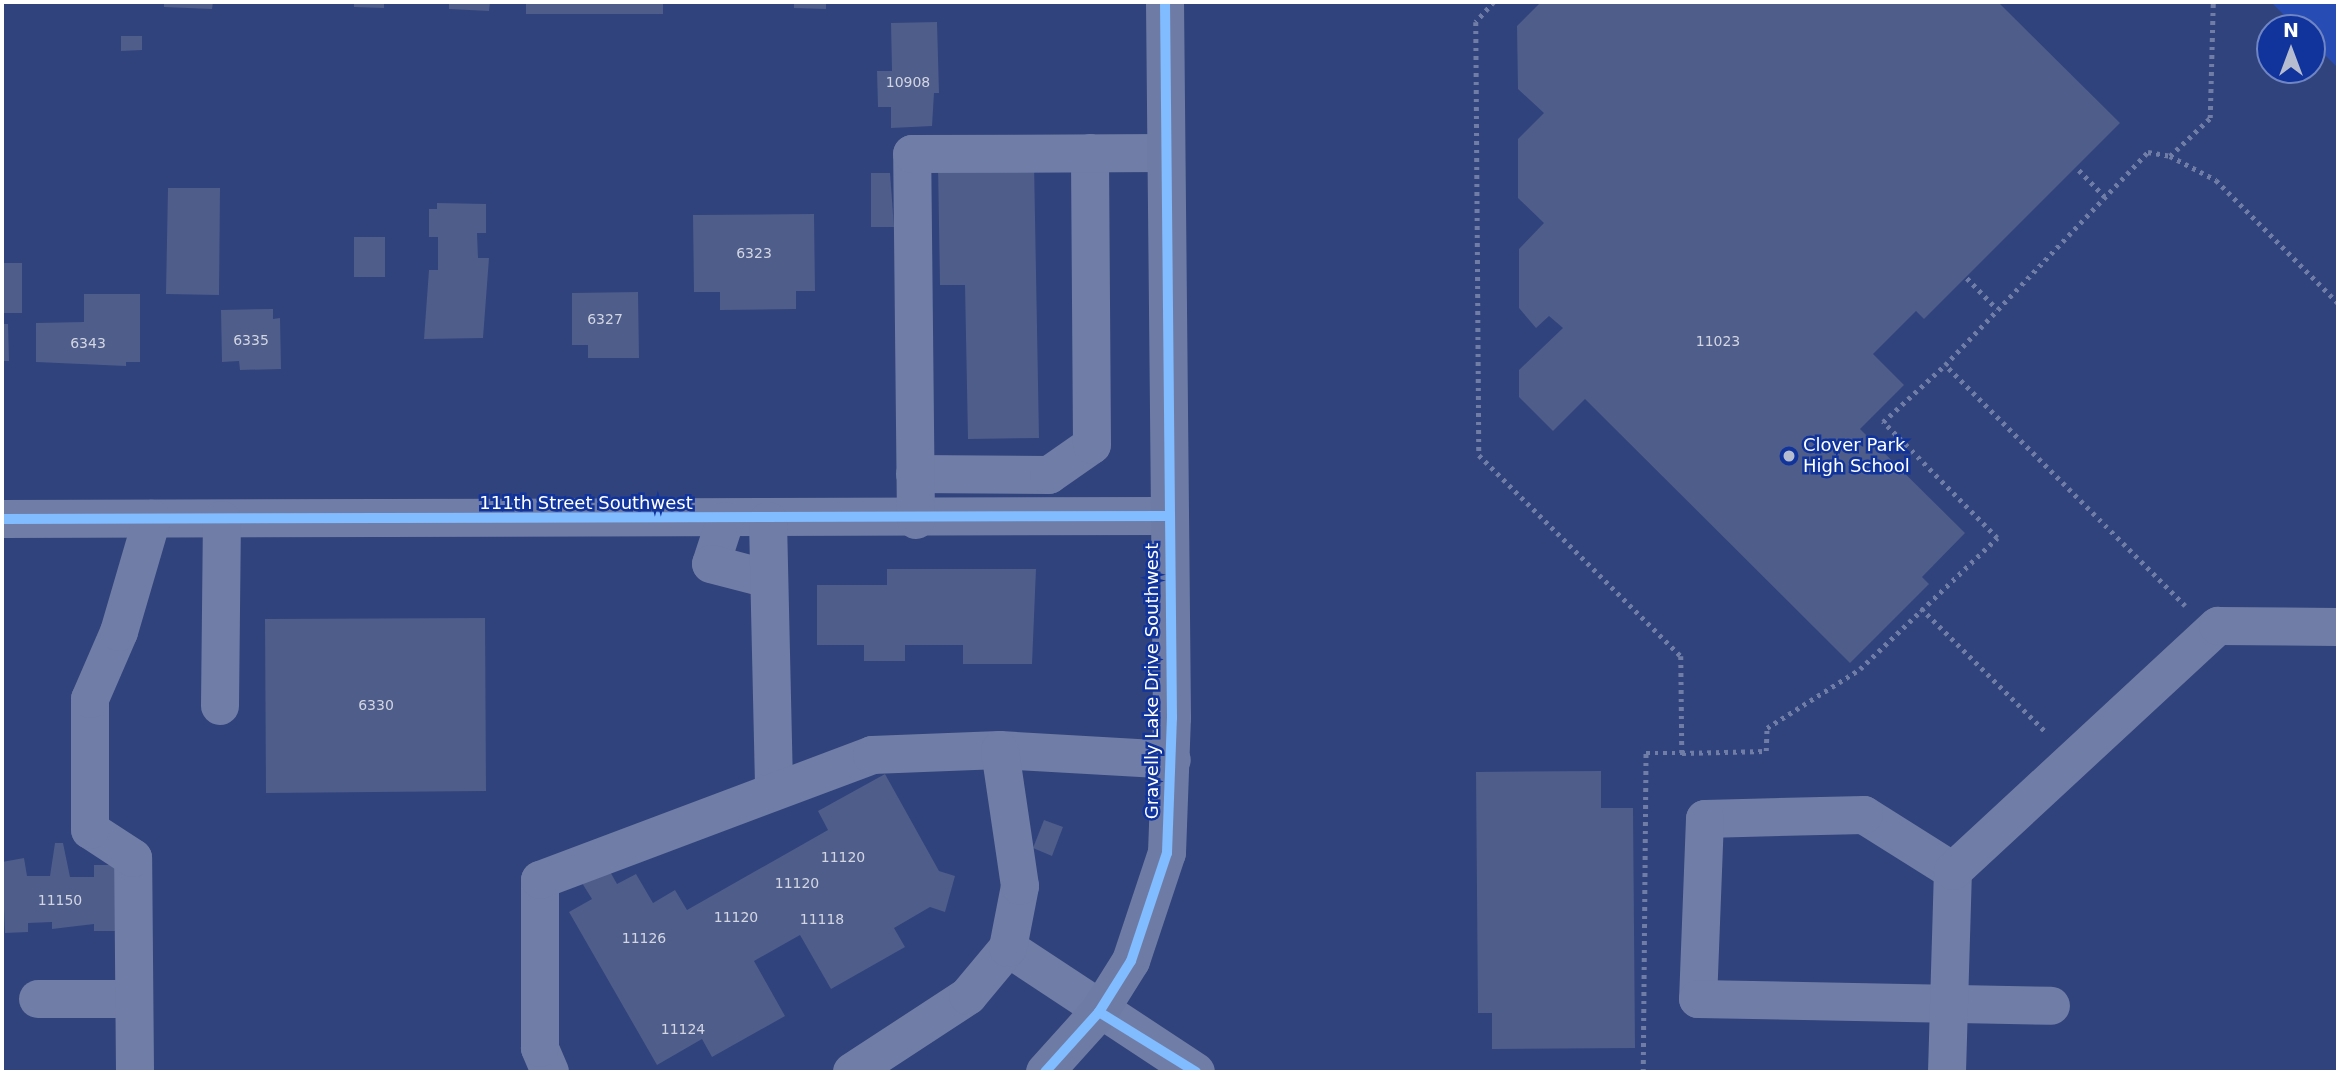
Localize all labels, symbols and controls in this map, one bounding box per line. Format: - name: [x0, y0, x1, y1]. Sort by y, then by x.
- north arrow: [2256, 14, 2326, 84]
- text: N: [2283, 19, 2299, 41]
- house number: 10908: [886, 74, 930, 90]
- house number: 6323: [736, 245, 772, 261]
- house number: 6327: [587, 311, 623, 327]
- house number: 6335: [233, 332, 269, 348]
- house number: 11023: [1696, 333, 1740, 349]
- house number: 6343: [70, 335, 106, 351]
- place label: Clover Park High School: [1803, 435, 1910, 478]
- marker: Clover Park High School: [1781, 448, 1797, 464]
- street label: 111th Street Southwest: [479, 492, 693, 514]
- street label: Gravelly Lake Drive Southwest: [1141, 543, 1163, 819]
- house number: 6330: [358, 697, 394, 713]
- house number: 11120: [821, 849, 865, 865]
- house number: 11120: [775, 875, 819, 891]
- house number: 11150: [38, 892, 82, 908]
- house number: 11120: [714, 909, 758, 925]
- house number: 11118: [800, 911, 844, 927]
- house number: 11126: [622, 930, 666, 946]
- house number: 11124: [661, 1021, 705, 1037]

